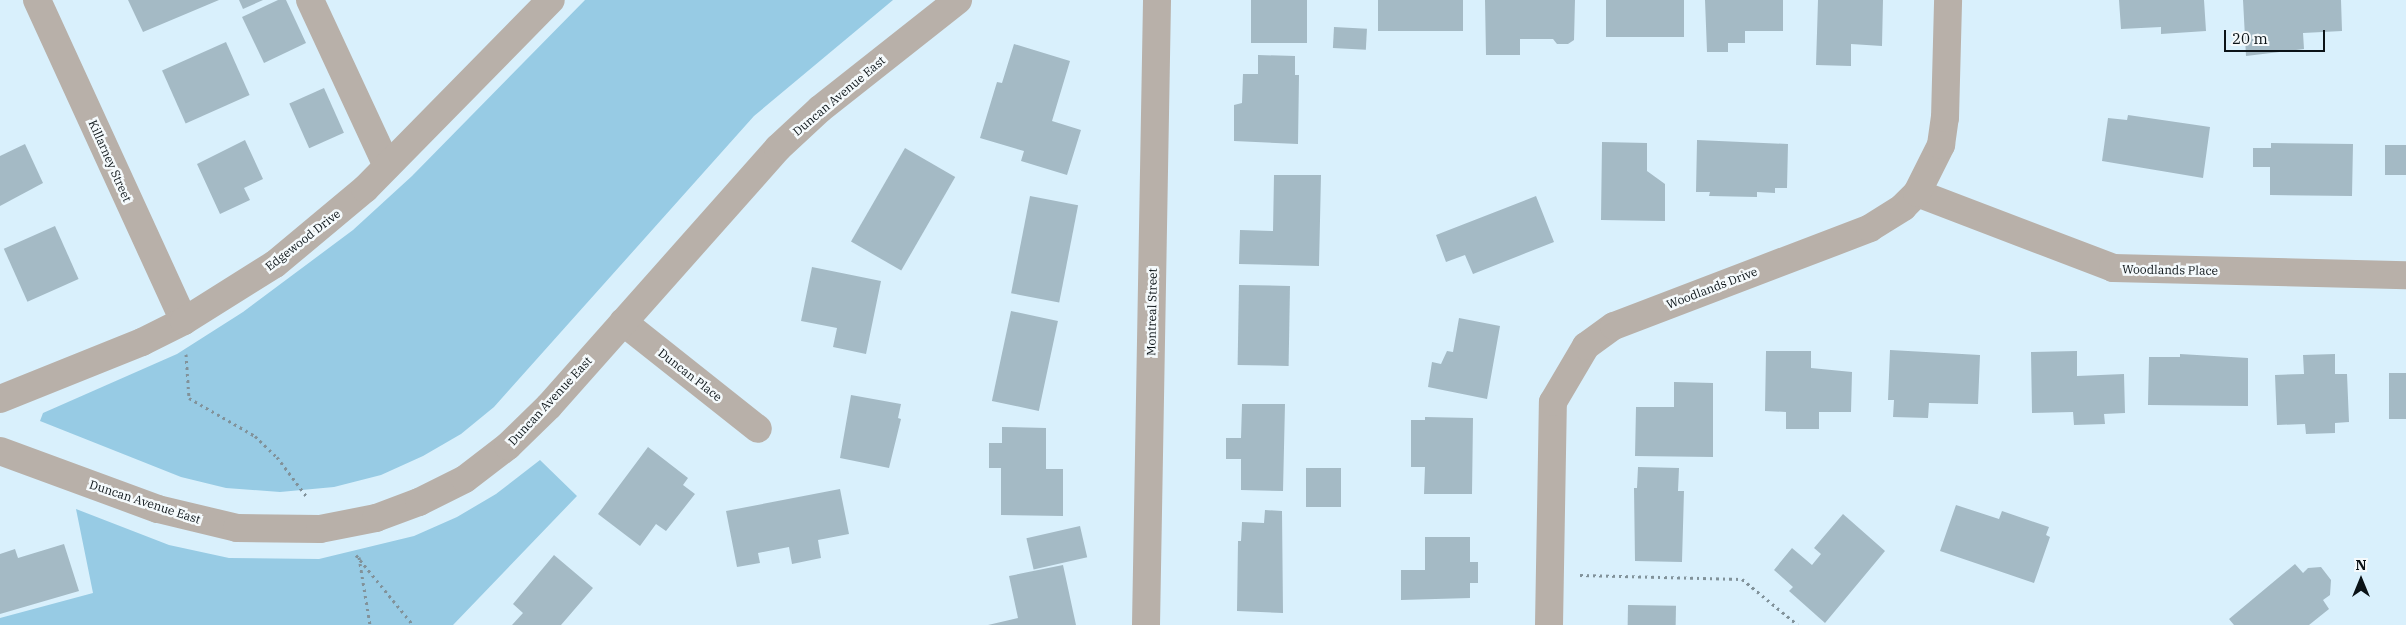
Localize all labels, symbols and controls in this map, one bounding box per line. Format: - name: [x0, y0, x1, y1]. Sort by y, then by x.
- scale bar: [2226, 20, 2327, 52]
- text: 20 m: [2232, 29, 2268, 48]
- street label: Duncan Avenue East: [790, 53, 888, 139]
- street label: Killarney Street: [85, 118, 135, 204]
- street label: Edgewood Drive: [263, 206, 343, 274]
- street label: Woodlands Place: [2122, 262, 2218, 278]
- street label: Woodlands Drive: [1665, 264, 1759, 312]
- street label: Montreal Street: [1144, 268, 1160, 356]
- street label: Duncan Place: [655, 346, 725, 404]
- street label: Duncan Avenue East: [505, 354, 595, 448]
- street label: Duncan Avenue East: [88, 477, 202, 527]
- north arrow: [2336, 555, 2386, 605]
- text: N: [2355, 556, 2367, 574]

